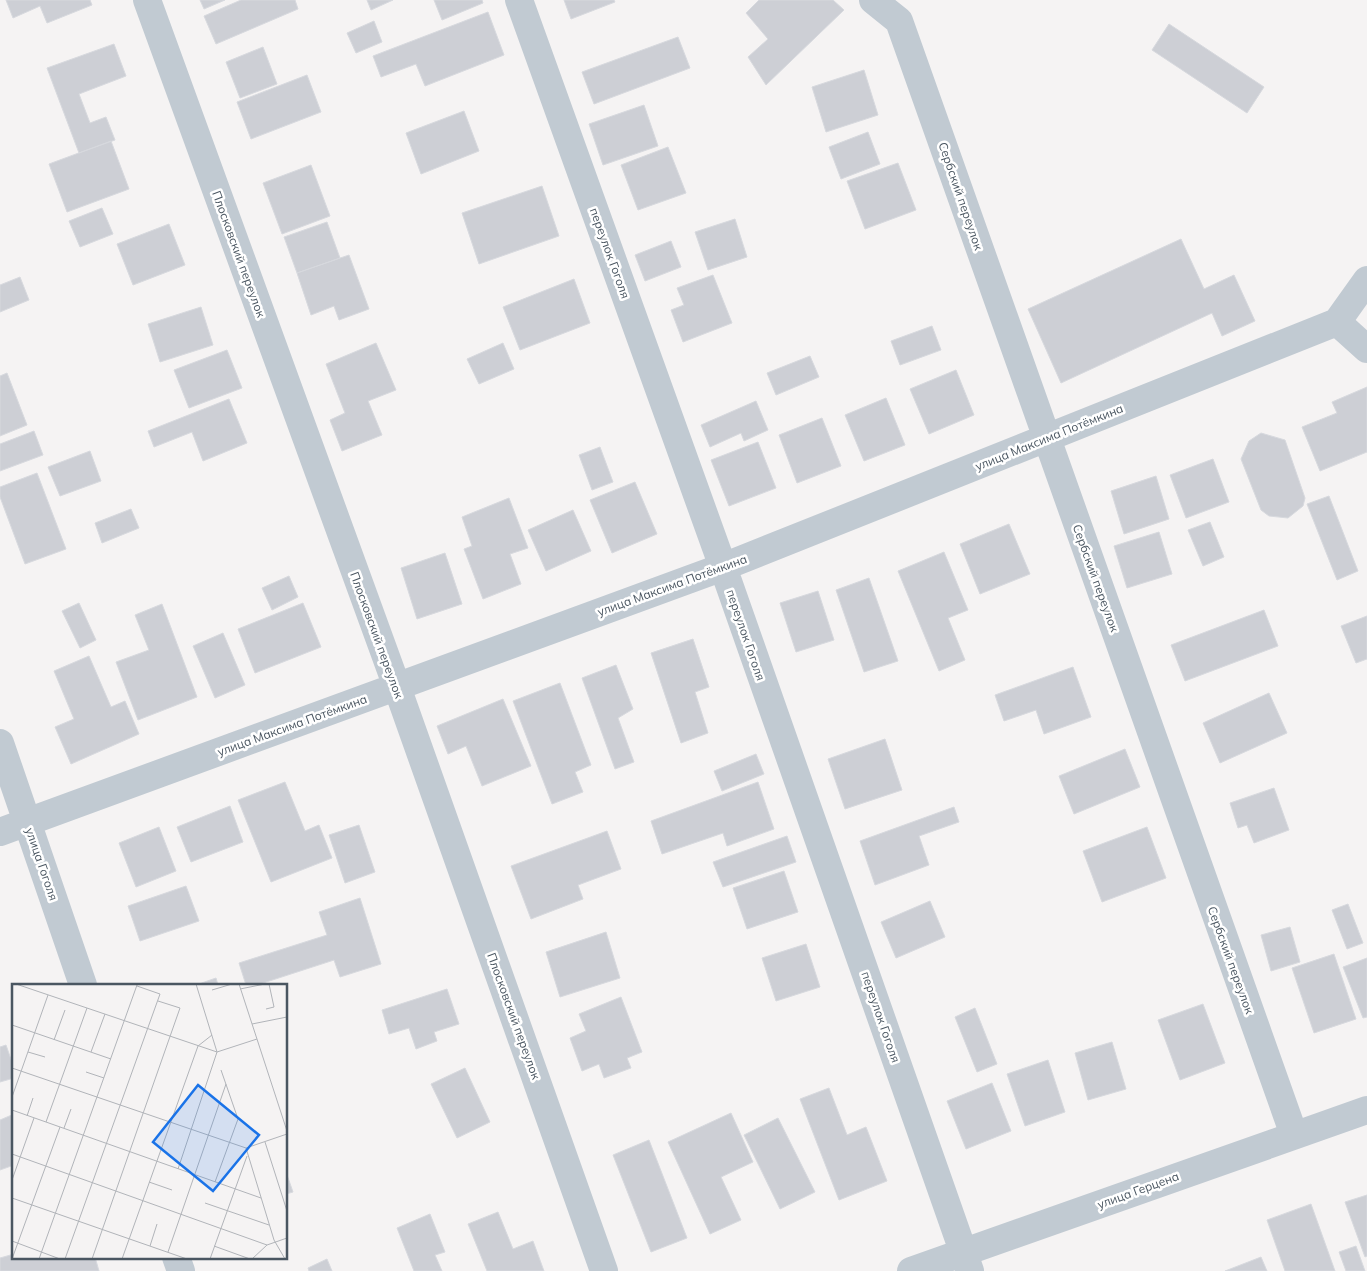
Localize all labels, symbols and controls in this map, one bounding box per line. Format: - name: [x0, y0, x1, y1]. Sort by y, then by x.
- street label: Сербский переулок: [935, 140, 987, 252]
- street label: Плосковский переулок: [209, 189, 269, 320]
- street label: переулок Гоголя: [587, 206, 633, 300]
- street label: улица Максима Потёмкина: [973, 400, 1125, 474]
- street label: Сербский переулок: [1070, 522, 1123, 634]
- street label: улица Максима Потёмкина: [595, 551, 749, 619]
- street label: Плосковский переулок: [347, 570, 407, 701]
- street label: переулок Гоголя: [723, 587, 769, 683]
- street label: улица Максима Потёмкина: [215, 691, 369, 759]
- street label: улица Гоголя: [23, 826, 61, 902]
- street label: Сербский переулок: [1205, 904, 1258, 1016]
- street label: Плосковский переулок: [484, 951, 544, 1082]
- street label: переулок Гоголя: [858, 969, 904, 1065]
- inset map: [12, 984, 288, 1258]
- street label: улица Герцена: [1095, 1168, 1181, 1212]

